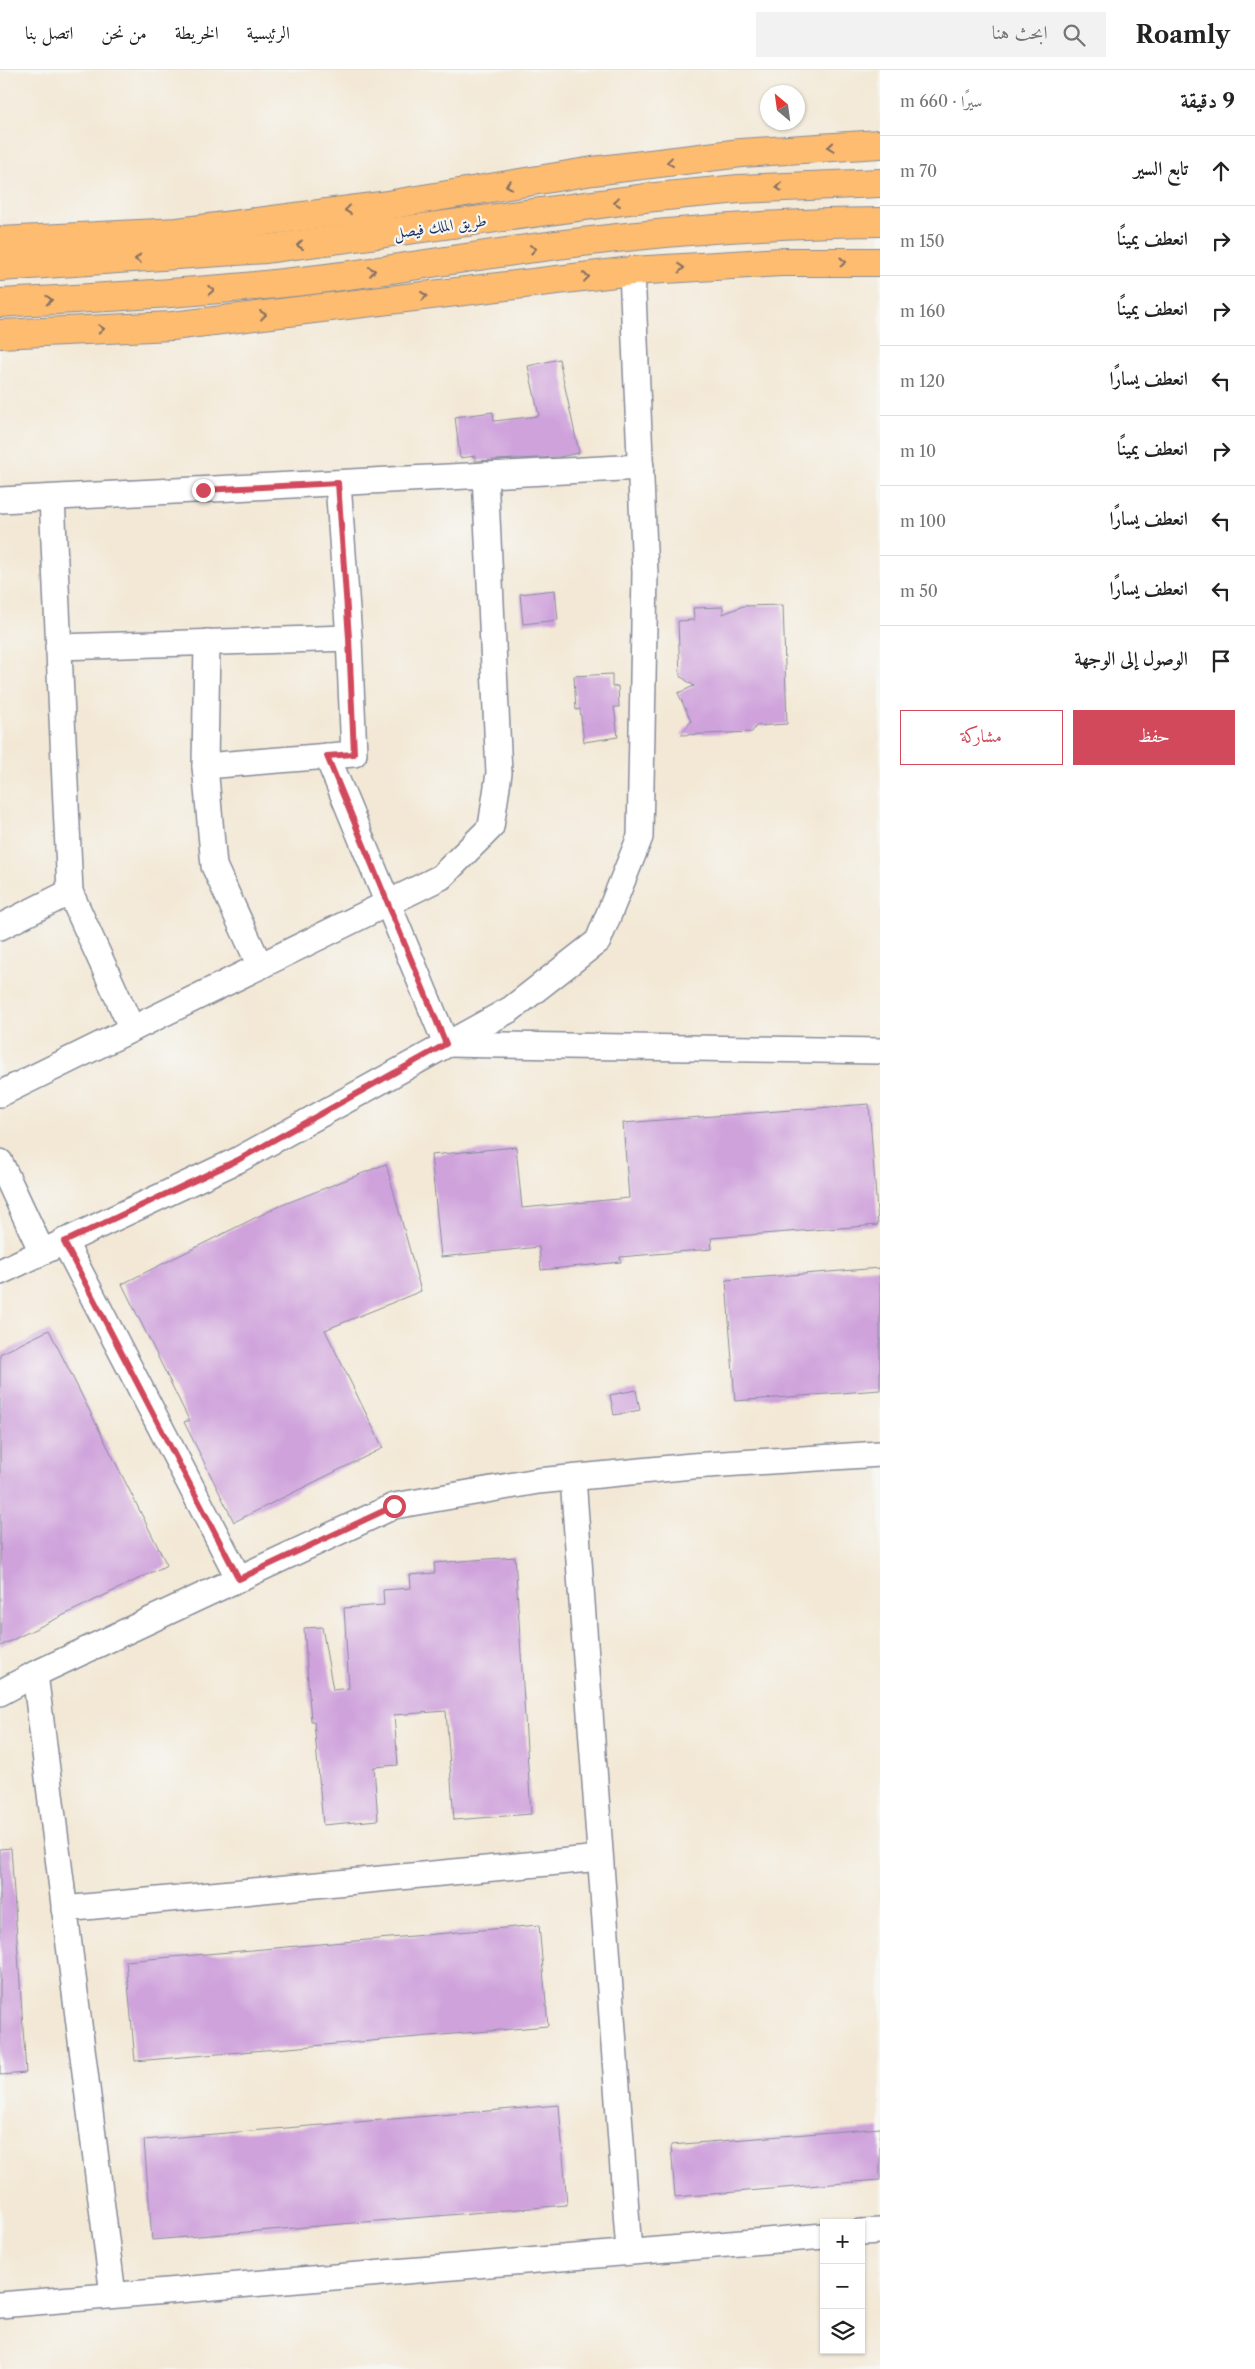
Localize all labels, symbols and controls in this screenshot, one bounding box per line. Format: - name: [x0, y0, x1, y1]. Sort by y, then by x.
- search box: [756, 12, 1106, 57]
- text: Roamly: [1136, 20, 1230, 49]
- text: ابحث هنا: [992, 21, 1048, 44]
- icon: search: [1060, 21, 1088, 49]
- text: اتصل بنا: [25, 22, 73, 44]
- text: من نحن: [101, 22, 147, 44]
- text: الخريطة: [175, 22, 219, 44]
- text: الرئيسية: [247, 22, 290, 44]
- north arrow: [760, 85, 805, 130]
- text: 9 دقيقة: [1181, 88, 1235, 113]
- text: سيرًا · 660 m: [900, 91, 982, 111]
- one-way arrow: [827, 142, 835, 153]
- one-way arrow: [665, 156, 673, 167]
- text: تابع السير: [1134, 157, 1188, 180]
- icon: ahead: [1207, 157, 1235, 185]
- text: 70 m: [900, 161, 937, 181]
- one-way arrow: [504, 179, 512, 190]
- one-way arrow: [775, 182, 783, 193]
- one-way arrow: [613, 196, 621, 207]
- one-way arrow: [344, 204, 352, 215]
- street label: طريق الملك فيصل: [392, 210, 488, 244]
- text: انعطف يمينًا: [1117, 227, 1188, 250]
- icon: right: [1207, 227, 1235, 255]
- text: 150 m: [900, 231, 945, 251]
- one-way arrow: [296, 239, 304, 250]
- one-way arrow: [529, 244, 537, 254]
- one-way arrow: [134, 254, 142, 265]
- one-way arrow: [840, 257, 847, 267]
- one-way arrow: [677, 263, 685, 274]
- one-way arrow: [368, 267, 377, 277]
- one-way arrow: [581, 272, 590, 282]
- one-way arrow: [207, 285, 215, 296]
- one-way arrow: [421, 291, 429, 302]
- one-way arrow: [45, 295, 53, 306]
- text: انعطف يمينًا: [1117, 297, 1188, 320]
- icon: right: [1207, 297, 1235, 325]
- text: 160 m: [900, 301, 945, 321]
- one-way arrow: [259, 310, 267, 321]
- one-way arrow: [98, 324, 105, 334]
- text: انعطف يسارًا: [1109, 367, 1188, 390]
- icon: left: [1207, 367, 1235, 395]
- text: 120 m: [900, 371, 945, 391]
- text: انعطف يمينًا: [1117, 437, 1188, 460]
- icon: right: [1207, 437, 1235, 465]
- text: 10 m: [900, 441, 936, 461]
- route end: [192, 479, 215, 502]
- text: انعطف يسارًا: [1109, 507, 1188, 530]
- icon: left: [1207, 507, 1235, 535]
- text: 100 m: [900, 511, 946, 531]
- text: انعطف يسارًا: [1109, 577, 1188, 600]
- icon: left: [1207, 577, 1235, 605]
- text: 50 m: [900, 581, 938, 601]
- text: الوصول إلى الوجهة: [1074, 647, 1188, 670]
- icon: arrive: [1207, 647, 1235, 675]
- button: مشاركة: [900, 710, 1063, 765]
- button: حفظ: [1073, 710, 1235, 765]
- route start: [383, 1495, 406, 1518]
- map controls: [820, 2219, 865, 2354]
- button: +: [820, 2219, 865, 2264]
- button: −: [820, 2264, 865, 2309]
- button: layers: [820, 2309, 865, 2354]

